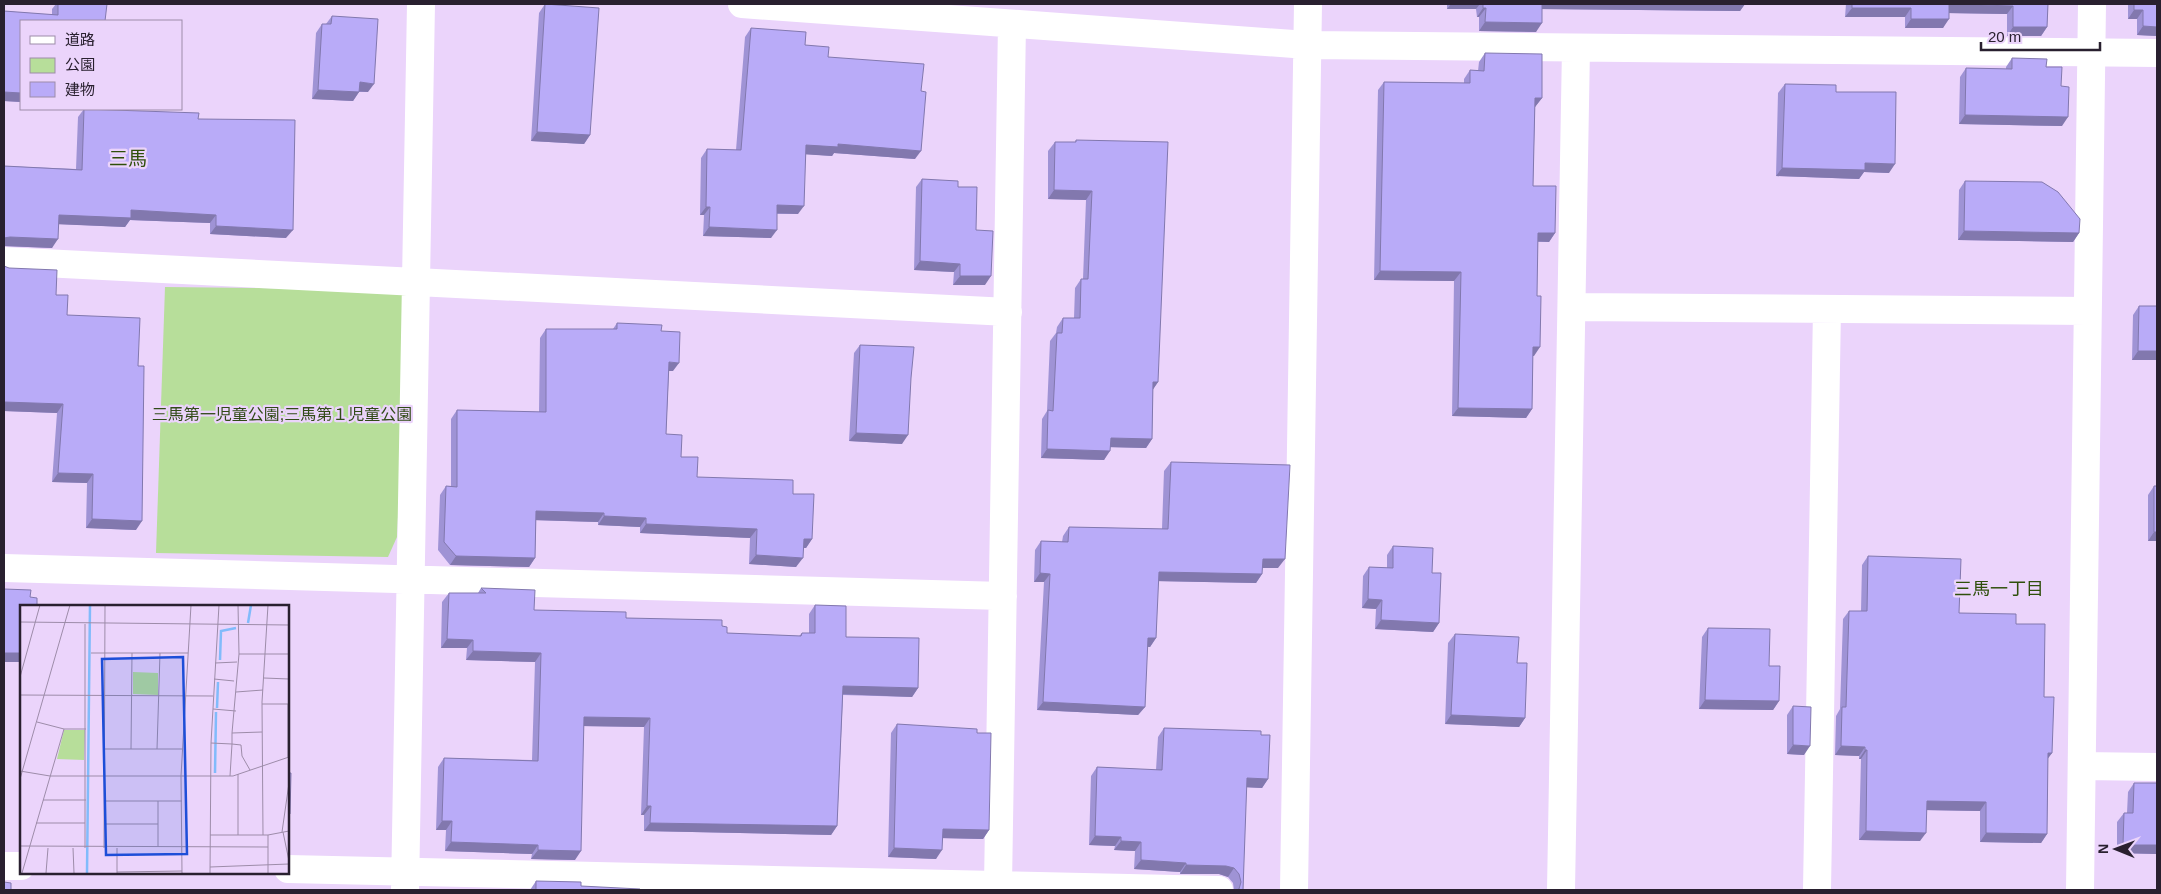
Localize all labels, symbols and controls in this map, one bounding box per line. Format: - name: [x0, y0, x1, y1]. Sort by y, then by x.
- legend: [20, 20, 182, 110]
- scale bar: [1981, 20, 2100, 52]
- text: 20 m: [1988, 28, 2021, 45]
- text: 道路: [65, 31, 95, 48]
- text: 公園: [65, 56, 95, 73]
- text: 建物: [65, 81, 95, 98]
- district label: 三馬: [109, 148, 147, 169]
- park label: 三馬第一児童公園;三馬第１児童公園: [152, 406, 412, 423]
- district label: 三馬一丁目: [1954, 579, 2044, 599]
- inset map: [20, 605, 289, 874]
- north arrow: [2091, 824, 2141, 874]
- text: N: [2095, 844, 2111, 854]

